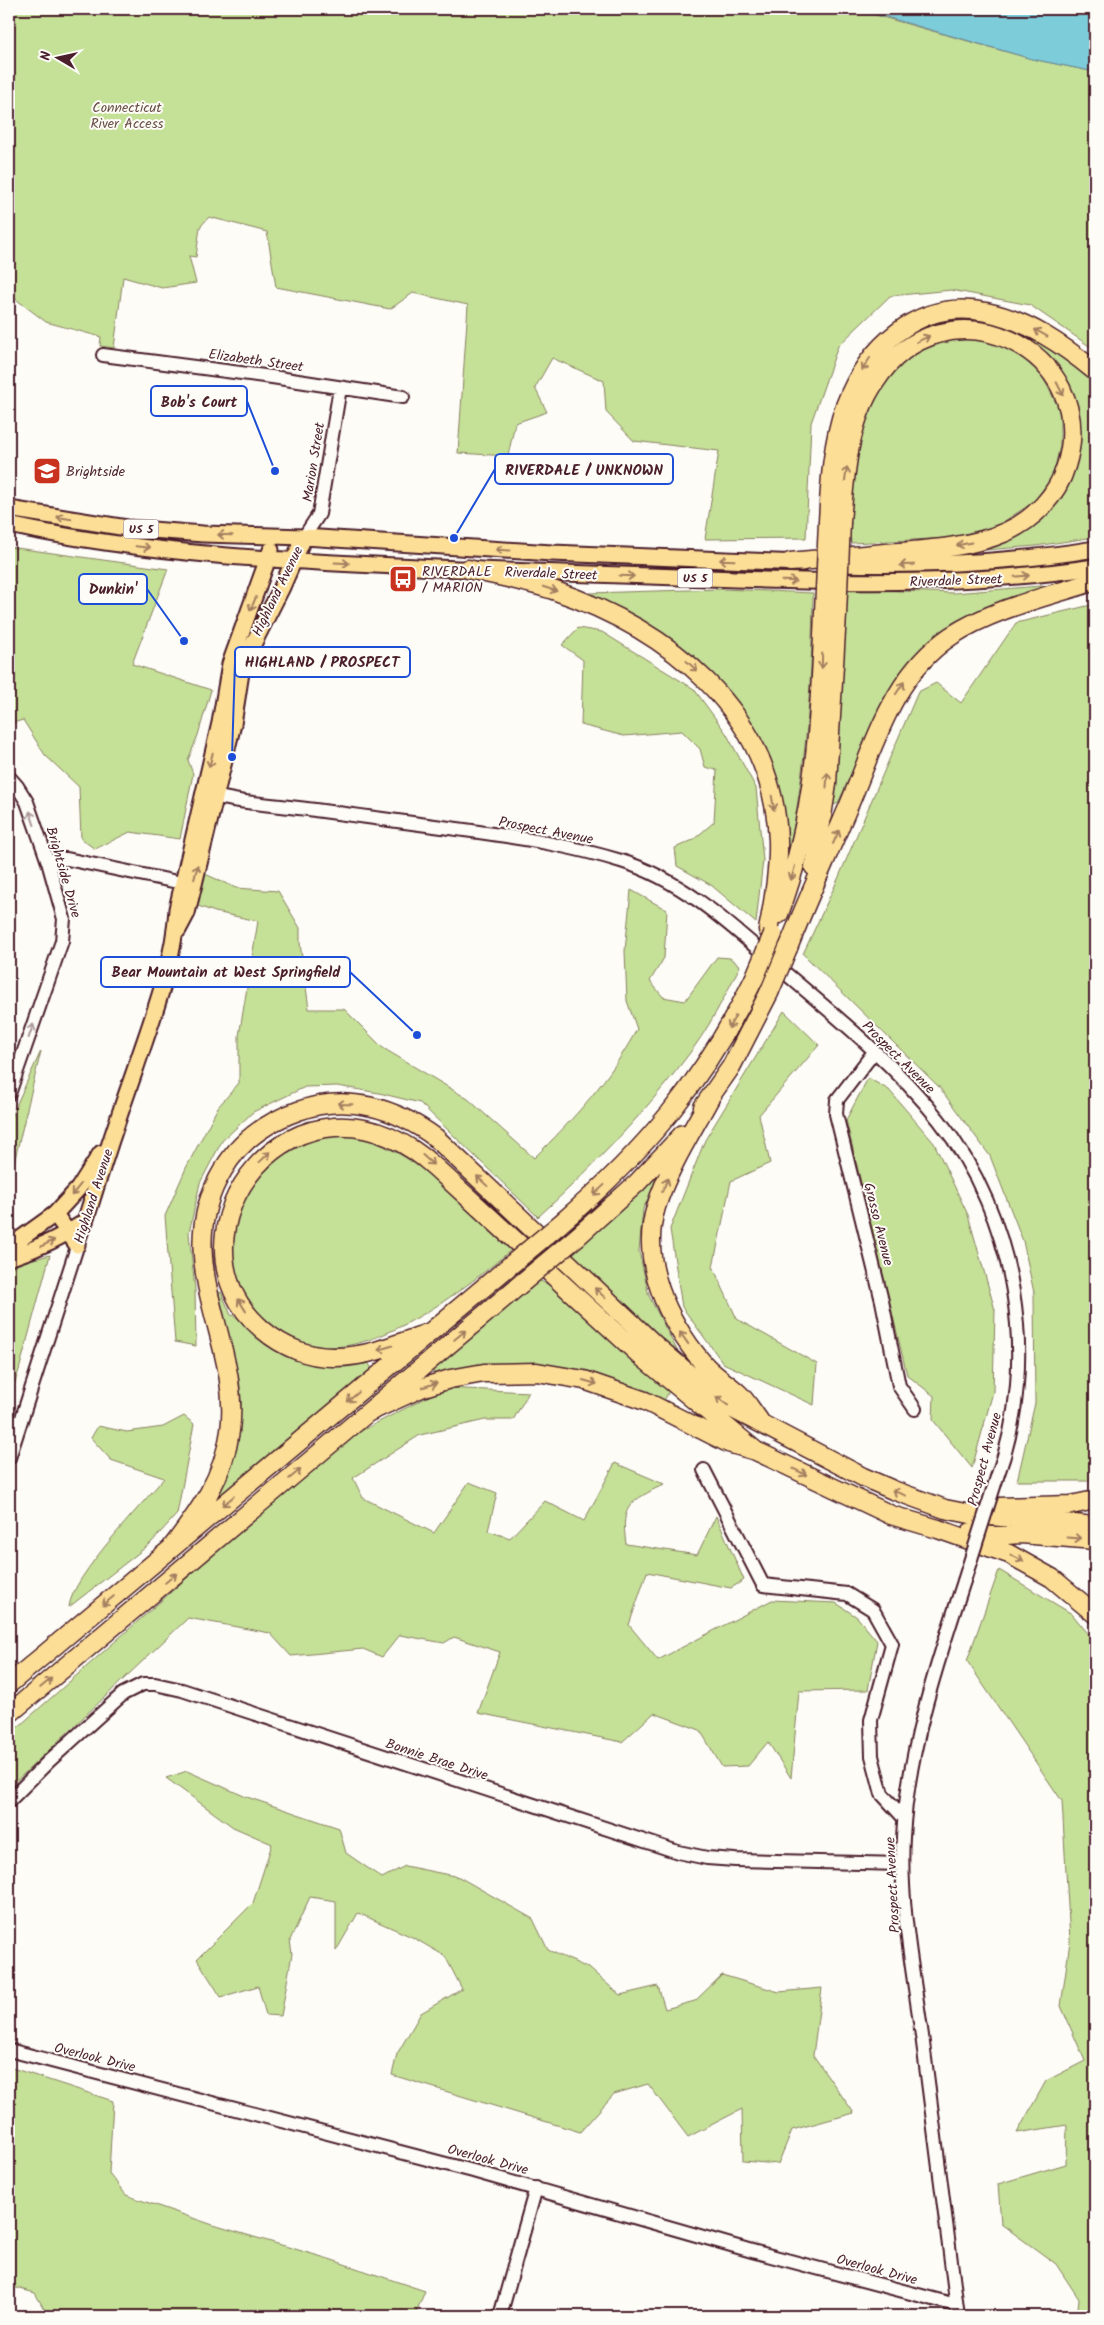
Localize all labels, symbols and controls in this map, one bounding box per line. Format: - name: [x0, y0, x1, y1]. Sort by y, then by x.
- north arrow: [32, 32, 82, 82]
- text: N: [35, 50, 58, 62]
- park label: Connecticut River Access: [90, 97, 164, 135]
- one-way arrow: [1034, 328, 1049, 337]
- one-way arrow: [915, 334, 930, 343]
- street label: Elizabeth Street: [207, 343, 305, 379]
- one-way arrow: [861, 357, 871, 371]
- one-way arrow: [1056, 382, 1066, 397]
- callout: Bob's Court: [151, 386, 247, 416]
- text: Bob's Court: [161, 391, 237, 415]
- street label: Marion Street: [297, 420, 331, 504]
- callout: RIVERDALE / UNKNOWN: [495, 454, 673, 484]
- school or university icon: Brightside: [32, 456, 62, 486]
- text: RIVERDALE / UNKNOWN: [505, 459, 664, 483]
- place label: Brightside: [66, 461, 126, 483]
- one-way arrow: [841, 466, 851, 482]
- one-way arrow: [56, 513, 72, 523]
- road number: US 5: [124, 520, 158, 538]
- one-way arrow: [217, 530, 233, 539]
- one-way arrow: [956, 539, 972, 549]
- one-way arrow: [135, 542, 151, 552]
- street label: Highland Avenue: [247, 542, 310, 640]
- one-way arrow: [495, 546, 511, 555]
- one-way arrow: [720, 555, 736, 565]
- one-way arrow: [334, 559, 350, 568]
- one-way arrow: [900, 560, 916, 569]
- place label: RIVERDALE / MARION: [422, 561, 493, 599]
- street label: Riverdale Street: [504, 561, 598, 587]
- bus stop icon: RIVERDALE / MARION: [388, 564, 418, 594]
- road number: US 5: [678, 568, 712, 588]
- street label: Riverdale Street: [909, 568, 1003, 594]
- one-way arrow: [619, 571, 635, 580]
- one-way arrow: [1013, 572, 1029, 581]
- callout: Dunkin': [79, 574, 147, 604]
- one-way arrow: [781, 576, 797, 586]
- text: Dunkin': [89, 578, 138, 602]
- one-way arrow: [541, 585, 557, 595]
- one-way arrow: [248, 596, 257, 611]
- callout: HIGHLAND / PROSPECT: [235, 647, 410, 677]
- text: HIGHLAND / PROSPECT: [245, 651, 401, 675]
- one-way arrow: [817, 653, 826, 669]
- one-way arrow: [685, 660, 698, 672]
- one-way arrow: [895, 681, 905, 695]
- one-way arrow: [206, 752, 215, 768]
- one-way arrow: [823, 772, 832, 788]
- one-way arrow: [769, 795, 779, 811]
- one-way arrow: [27, 810, 36, 826]
- street label: Prospect Avenue: [497, 811, 596, 851]
- street label: Brightside Drive: [40, 824, 87, 921]
- one-way arrow: [831, 830, 841, 845]
- one-way arrow: [192, 865, 202, 881]
- one-way arrow: [787, 865, 797, 881]
- callout: Bear Mountain at West Springfield: [101, 957, 350, 987]
- text: Bear Mountain at West Springfield: [112, 961, 341, 985]
- one-way arrow: [726, 1015, 736, 1029]
- street label: Prospect Avenue: [857, 1016, 941, 1100]
- one-way arrow: [27, 1024, 36, 1039]
- one-way arrow: [338, 1099, 354, 1109]
- street label: Highland Avenue: [68, 1146, 120, 1246]
- one-way arrow: [258, 1151, 271, 1163]
- one-way arrow: [421, 1154, 434, 1165]
- one-way arrow: [476, 1175, 488, 1187]
- one-way arrow: [661, 1178, 670, 1193]
- street label: Grasso Avenue: [857, 1180, 899, 1269]
- one-way arrow: [70, 1183, 81, 1196]
- one-way arrow: [592, 1184, 605, 1196]
- one-way arrow: [40, 1238, 55, 1247]
- one-way arrow: [594, 1287, 606, 1299]
- one-way arrow: [236, 1299, 246, 1313]
- one-way arrow: [453, 1330, 466, 1341]
- one-way arrow: [679, 1332, 689, 1346]
- one-way arrow: [377, 1343, 393, 1353]
- one-way arrow: [581, 1378, 597, 1387]
- one-way arrow: [421, 1379, 437, 1389]
- one-way arrow: [347, 1392, 360, 1403]
- one-way arrow: [715, 1396, 729, 1406]
- street label: Prospect Avenue: [962, 1409, 1008, 1508]
- one-way arrow: [289, 1468, 302, 1480]
- one-way arrow: [792, 1468, 807, 1477]
- one-way arrow: [892, 1488, 908, 1497]
- one-way arrow: [222, 1495, 235, 1506]
- one-way arrow: [1066, 1534, 1082, 1543]
- one-way arrow: [1009, 1554, 1024, 1563]
- one-way arrow: [164, 1573, 177, 1584]
- one-way arrow: [101, 1595, 114, 1607]
- one-way arrow: [40, 1677, 53, 1688]
- street label: Bonnie Brae Drive: [383, 1733, 491, 1787]
- street label: Prospect Avenue: [879, 1836, 906, 1933]
- street label: Overlook Drive: [52, 2037, 138, 2079]
- street label: Overlook Drive: [445, 2139, 531, 2182]
- street label: Overlook Drive: [834, 2249, 920, 2292]

